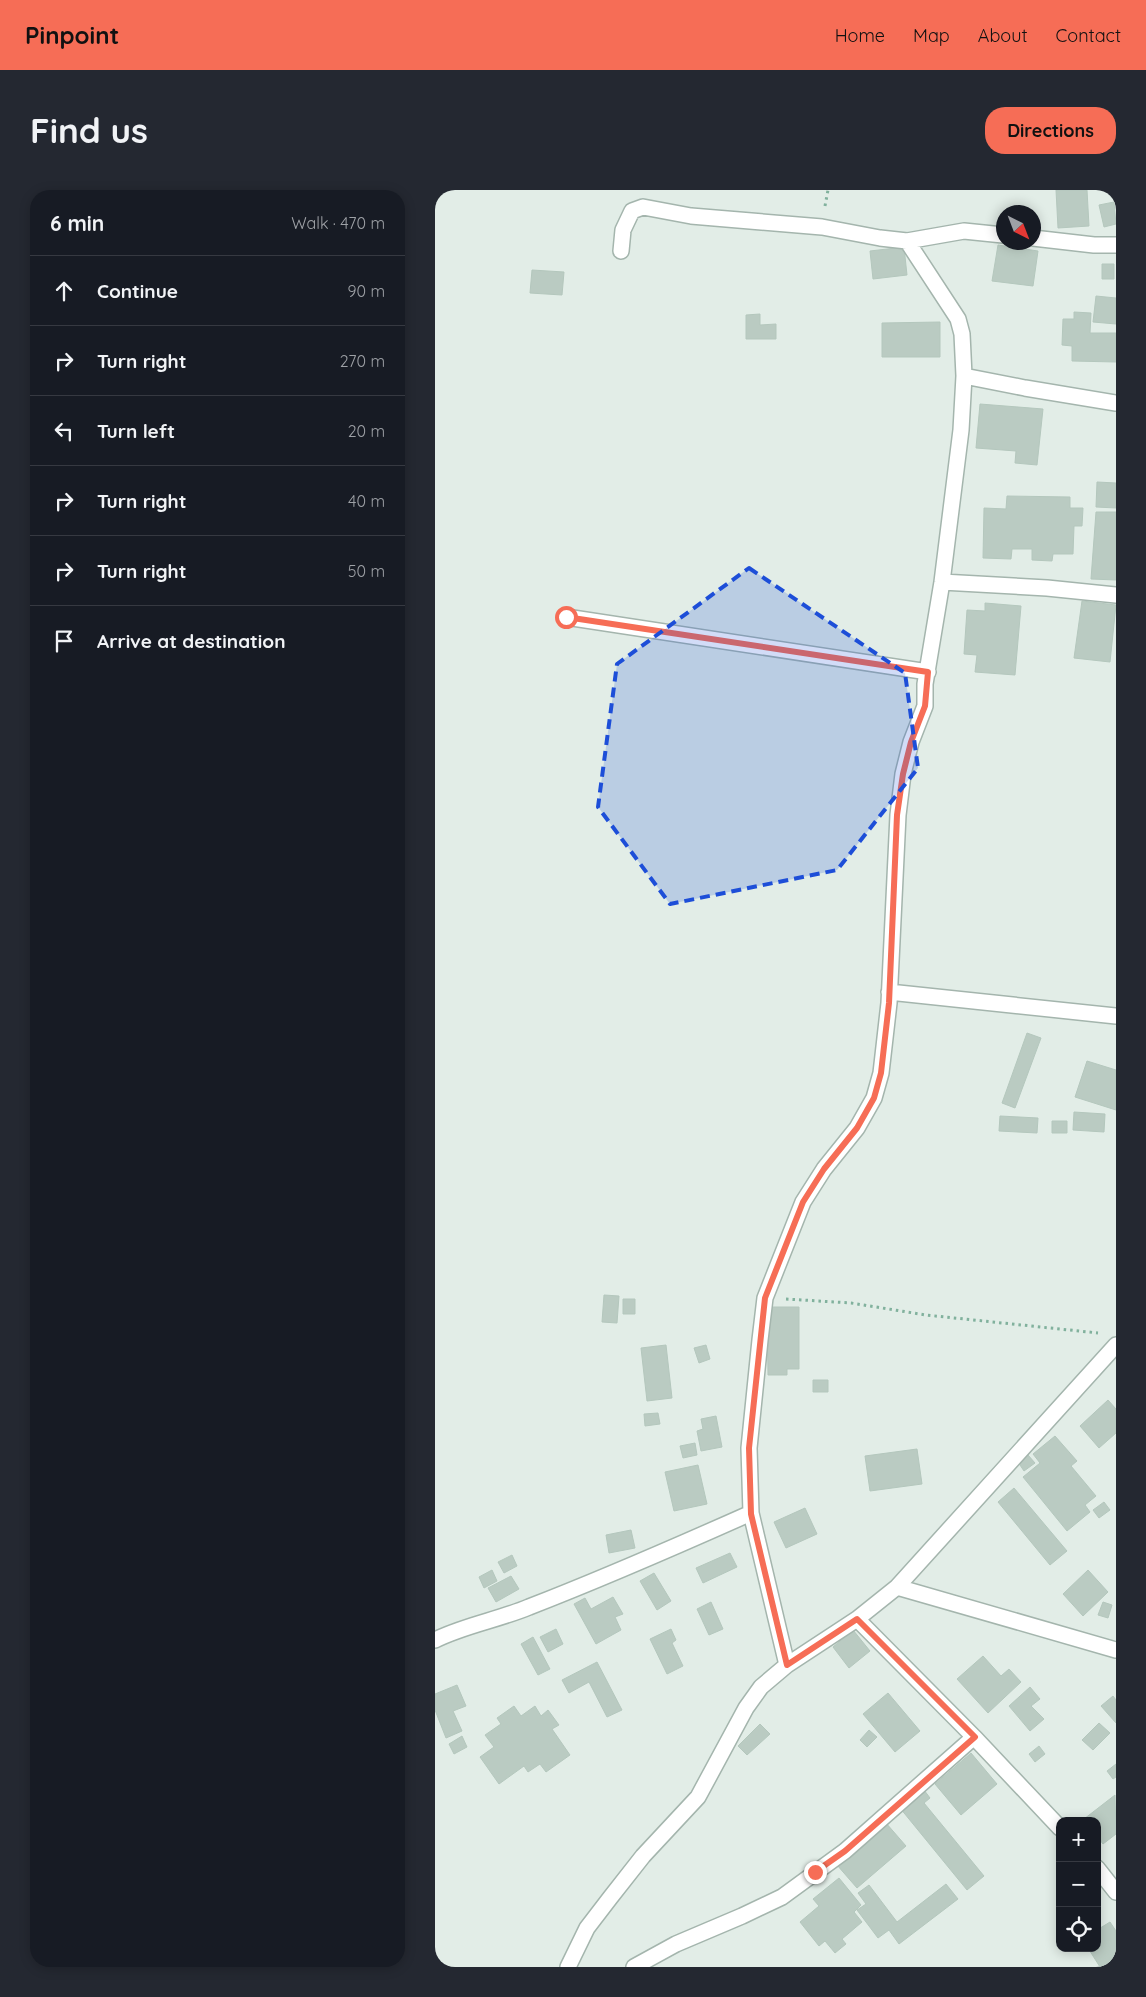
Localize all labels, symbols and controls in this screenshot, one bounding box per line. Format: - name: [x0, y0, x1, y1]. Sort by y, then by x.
- text: Pinpoint: [25, 20, 119, 50]
- text: Home: [835, 24, 885, 47]
- text: Map: [913, 24, 950, 47]
- text: About: [978, 24, 1028, 47]
- text: Contact: [1056, 24, 1121, 47]
- button: Directions: [985, 107, 1116, 154]
- text: Find us: [30, 108, 148, 152]
- north arrow: [996, 205, 1041, 250]
- text: 6 min: [50, 210, 104, 236]
- text: Walk · 470 m: [291, 213, 385, 233]
- icon: ahead: [50, 277, 78, 305]
- text: Continue: [97, 279, 178, 303]
- text: 90 m: [348, 281, 385, 301]
- icon: right: [50, 347, 78, 375]
- text: Turn right: [97, 349, 186, 373]
- text: 270 m: [340, 351, 385, 371]
- icon: left: [50, 417, 78, 445]
- text: Turn left: [97, 419, 175, 443]
- text: 20 m: [348, 421, 385, 441]
- icon: right: [50, 487, 78, 515]
- text: Turn right: [97, 489, 186, 513]
- text: 40 m: [348, 491, 385, 511]
- icon: right: [50, 557, 78, 585]
- text: Turn right: [97, 559, 186, 583]
- text: 50 m: [348, 561, 385, 581]
- route start: [555, 606, 578, 629]
- icon: arrive: [50, 627, 78, 655]
- text: Arrive at destination: [97, 629, 286, 653]
- map controls: [1056, 1817, 1101, 1952]
- button: +: [1056, 1817, 1101, 1862]
- route end: [804, 1861, 827, 1884]
- button: −: [1056, 1862, 1101, 1907]
- button: locate: [1056, 1907, 1101, 1952]

